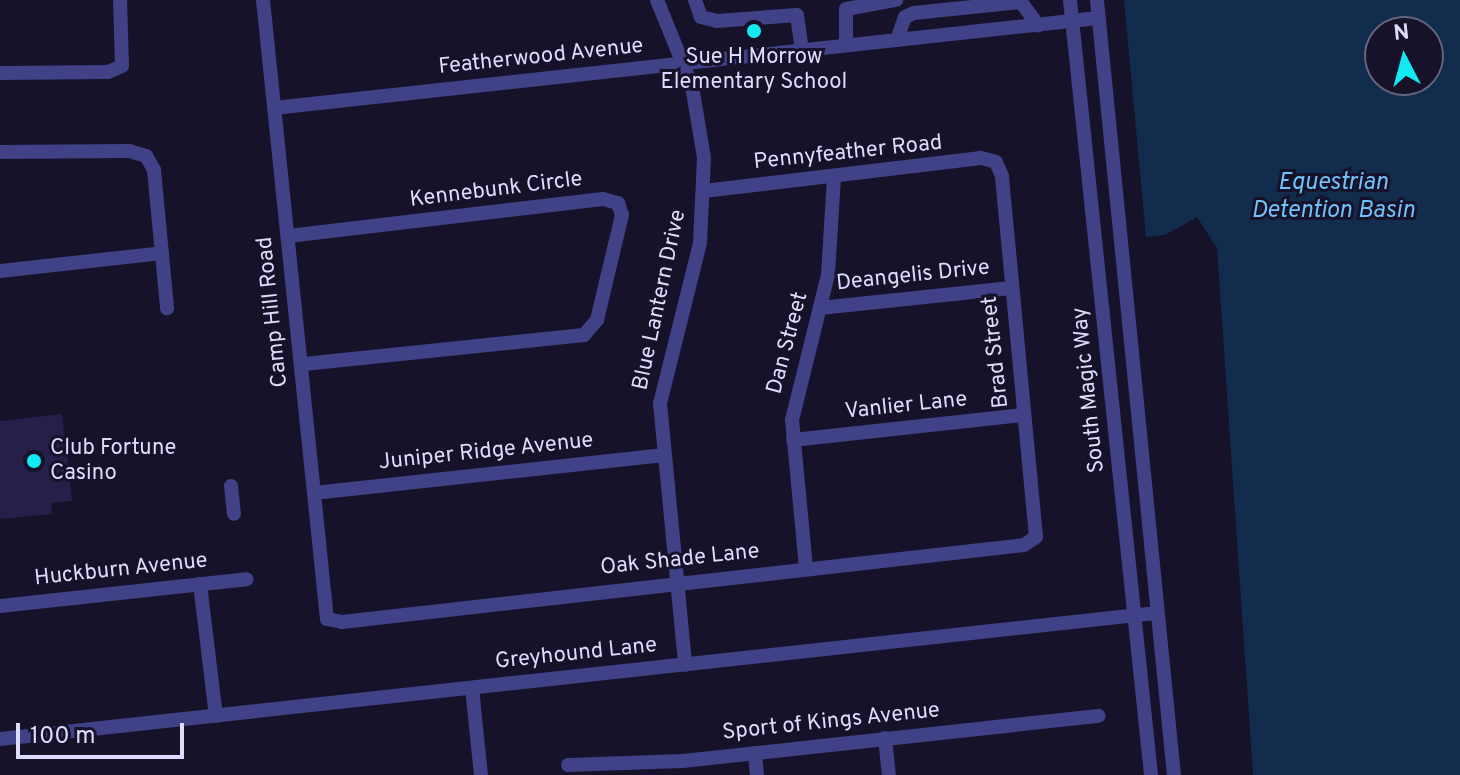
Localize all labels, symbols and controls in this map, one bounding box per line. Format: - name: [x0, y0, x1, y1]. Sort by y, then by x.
- north arrow: [1364, 16, 1444, 96]
- text: N: [1392, 19, 1411, 48]
- marker: Sue H Morrow Elementary School: [745, 22, 763, 40]
- street label: Featherwood Avenue: [437, 33, 645, 81]
- place label: Sue H Morrow Elementary School: [661, 44, 847, 96]
- street label: Pennyfeather Road: [752, 130, 944, 176]
- street label: Kennebunk Circle: [408, 166, 584, 214]
- water label: Equestrian Detention Basin: [1251, 170, 1415, 226]
- street label: Blue Lantern Drive: [628, 207, 692, 393]
- street label: Camp Hill Road: [252, 235, 294, 389]
- street label: Deangelis Drive: [835, 255, 991, 297]
- street label: Dan Street: [762, 289, 814, 397]
- street label: Brad Street: [977, 295, 1015, 409]
- street label: South Magic Way: [1067, 306, 1111, 474]
- street label: Vanlier Lane: [844, 386, 968, 426]
- street label: Juniper Ridge Avenue: [377, 428, 595, 476]
- place label: Club Fortune Casino: [50, 435, 176, 486]
- marker: Club Fortune Casino: [25, 452, 43, 470]
- street label: Oak Shade Lane: [599, 539, 761, 581]
- street label: Huckburn Avenue: [33, 548, 209, 592]
- street label: Greyhound Lane: [494, 632, 658, 676]
- street label: Sport of Kings Avenue: [721, 697, 941, 747]
- scale bar: [20, 707, 188, 757]
- text: 100 m: [30, 722, 96, 752]

